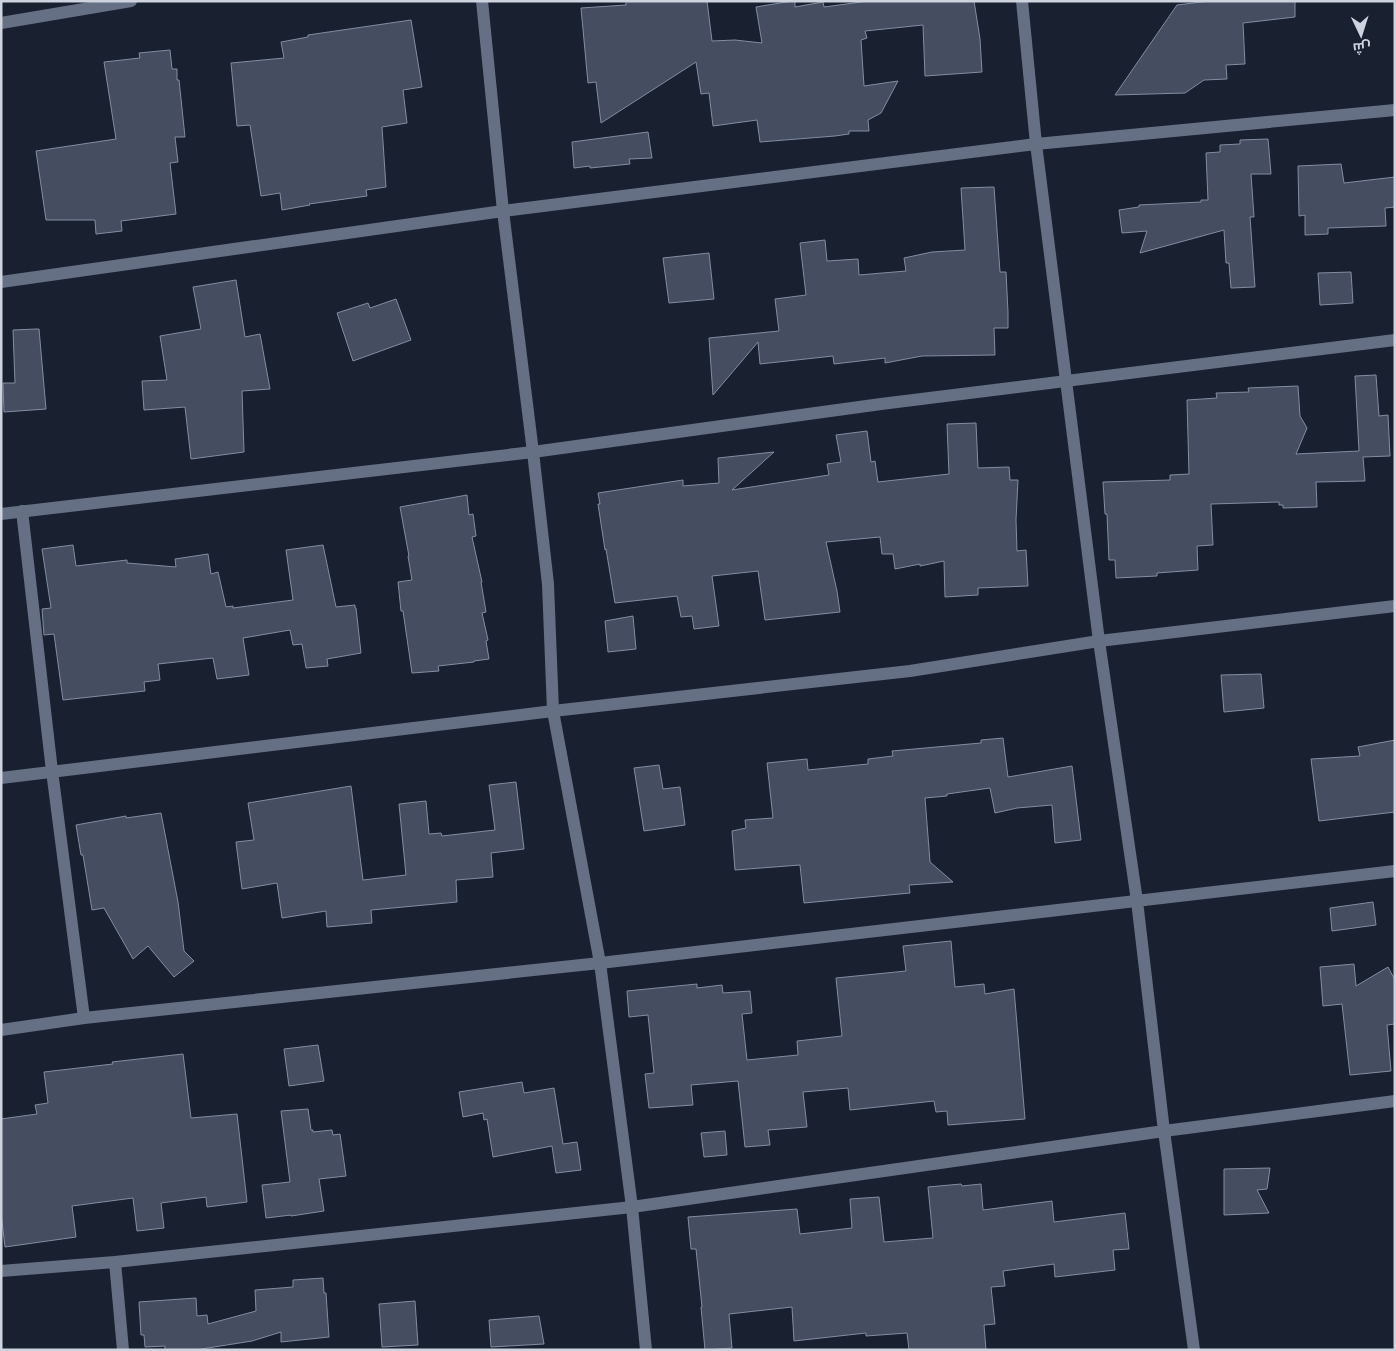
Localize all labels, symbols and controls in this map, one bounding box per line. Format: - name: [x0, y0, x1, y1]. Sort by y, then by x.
- north arrow: [1336, 10, 1386, 60]
- text: ش: [1352, 38, 1371, 58]

